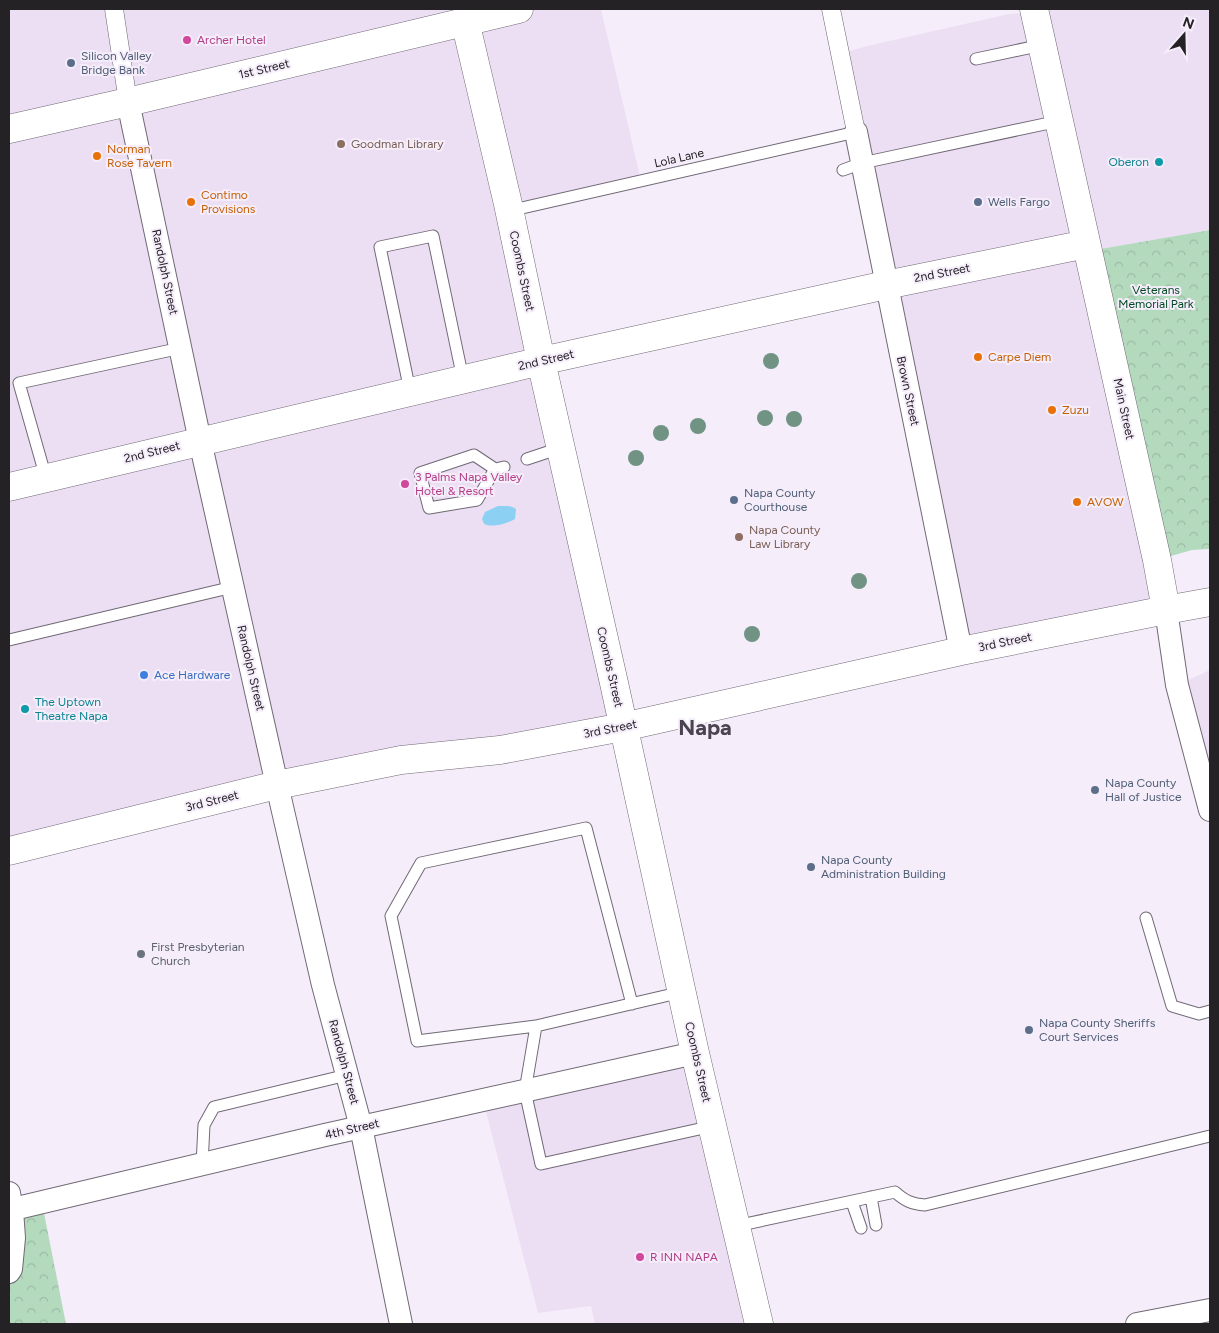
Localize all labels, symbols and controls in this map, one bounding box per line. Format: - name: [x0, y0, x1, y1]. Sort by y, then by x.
- north arrow: [1159, 10, 1209, 60]
- text: N: [1180, 13, 1196, 33]
- place label: Archer Hotel: [197, 33, 266, 47]
- marker: Archer Hotel: [181, 34, 193, 46]
- place label: Silicon Valley Bridge Bank: [81, 49, 152, 77]
- street label: 1st Street: [237, 56, 291, 82]
- marker: Silicon Valley Bridge Bank: [65, 57, 77, 69]
- place label: Goodman Library: [351, 137, 444, 151]
- marker: Goodman Library: [335, 138, 347, 150]
- place label: Norman Rose Tavern: [107, 142, 172, 170]
- street label: Lola Lane: [653, 145, 706, 171]
- marker: Norman Rose Tavern: [91, 150, 103, 162]
- place label: Oberon: [1108, 155, 1149, 169]
- marker: Oberon: [1153, 156, 1165, 168]
- place label: Contimo Provisions: [201, 188, 256, 216]
- place label: Wells Fargo: [988, 195, 1050, 209]
- marker: Contimo Provisions: [185, 196, 197, 208]
- marker: Wells Fargo: [972, 196, 984, 208]
- street label: Randolph Street: [149, 228, 181, 317]
- street label: Coombs Street: [507, 229, 537, 313]
- street label: 2nd Street: [913, 261, 972, 285]
- park label: Veterans Memorial Park: [1118, 283, 1194, 311]
- street label: 2nd Street: [517, 347, 576, 373]
- place label: Carpe Diem: [988, 350, 1051, 364]
- marker: Carpe Diem: [972, 351, 984, 363]
- street label: Brown Street: [894, 355, 922, 428]
- street label: Main Street: [1111, 377, 1137, 441]
- place label: Zuzu: [1062, 403, 1089, 417]
- marker: Zuzu: [1046, 404, 1058, 416]
- street label: 2nd Street: [123, 438, 182, 466]
- place label: 3 Palms Napa Valley Hotel & Resort: [415, 470, 523, 498]
- marker: 3 Palms Napa Valley Hotel & Resort: [399, 478, 411, 490]
- place label: Napa County Courthouse: [744, 486, 816, 514]
- marker: Napa County Courthouse: [728, 494, 740, 506]
- place label: AVOW: [1087, 495, 1124, 509]
- marker: AVOW: [1071, 496, 1083, 508]
- place label: Napa County Law Library: [749, 523, 821, 551]
- marker: Napa County Law Library: [733, 531, 745, 543]
- street label: Randolph Street: [234, 624, 268, 713]
- street label: Coombs Street: [594, 625, 626, 709]
- street label: 3rd Street: [977, 629, 1033, 654]
- place label: Ace Hardware: [154, 668, 231, 682]
- marker: Ace Hardware: [138, 669, 150, 681]
- place label: The Uptown Theatre Napa: [35, 695, 108, 723]
- marker: The Uptown Theatre Napa: [19, 703, 31, 715]
- district label: Napa: [678, 714, 732, 741]
- street label: 3rd Street: [582, 717, 638, 741]
- place label: Napa County Hall of Justice: [1105, 776, 1182, 804]
- marker: Napa County Hall of Justice: [1089, 784, 1101, 796]
- street label: 3rd Street: [184, 788, 240, 814]
- place label: Napa County Administration Building: [821, 853, 946, 881]
- marker: Napa County Administration Building: [805, 861, 817, 873]
- place label: First Presbyterian Church: [151, 940, 245, 968]
- marker: First Presbyterian Church: [135, 948, 147, 960]
- place label: Napa County Sheriffs Court Services: [1039, 1016, 1156, 1044]
- street label: Randolph Street: [326, 1018, 362, 1106]
- street label: Coombs Street: [682, 1020, 714, 1104]
- marker: Napa County Sheriffs Court Services: [1023, 1024, 1035, 1036]
- street label: 4th Street: [324, 1116, 381, 1142]
- place label: R INN NAPA: [650, 1250, 718, 1264]
- marker: R INN NAPA: [634, 1251, 646, 1263]

